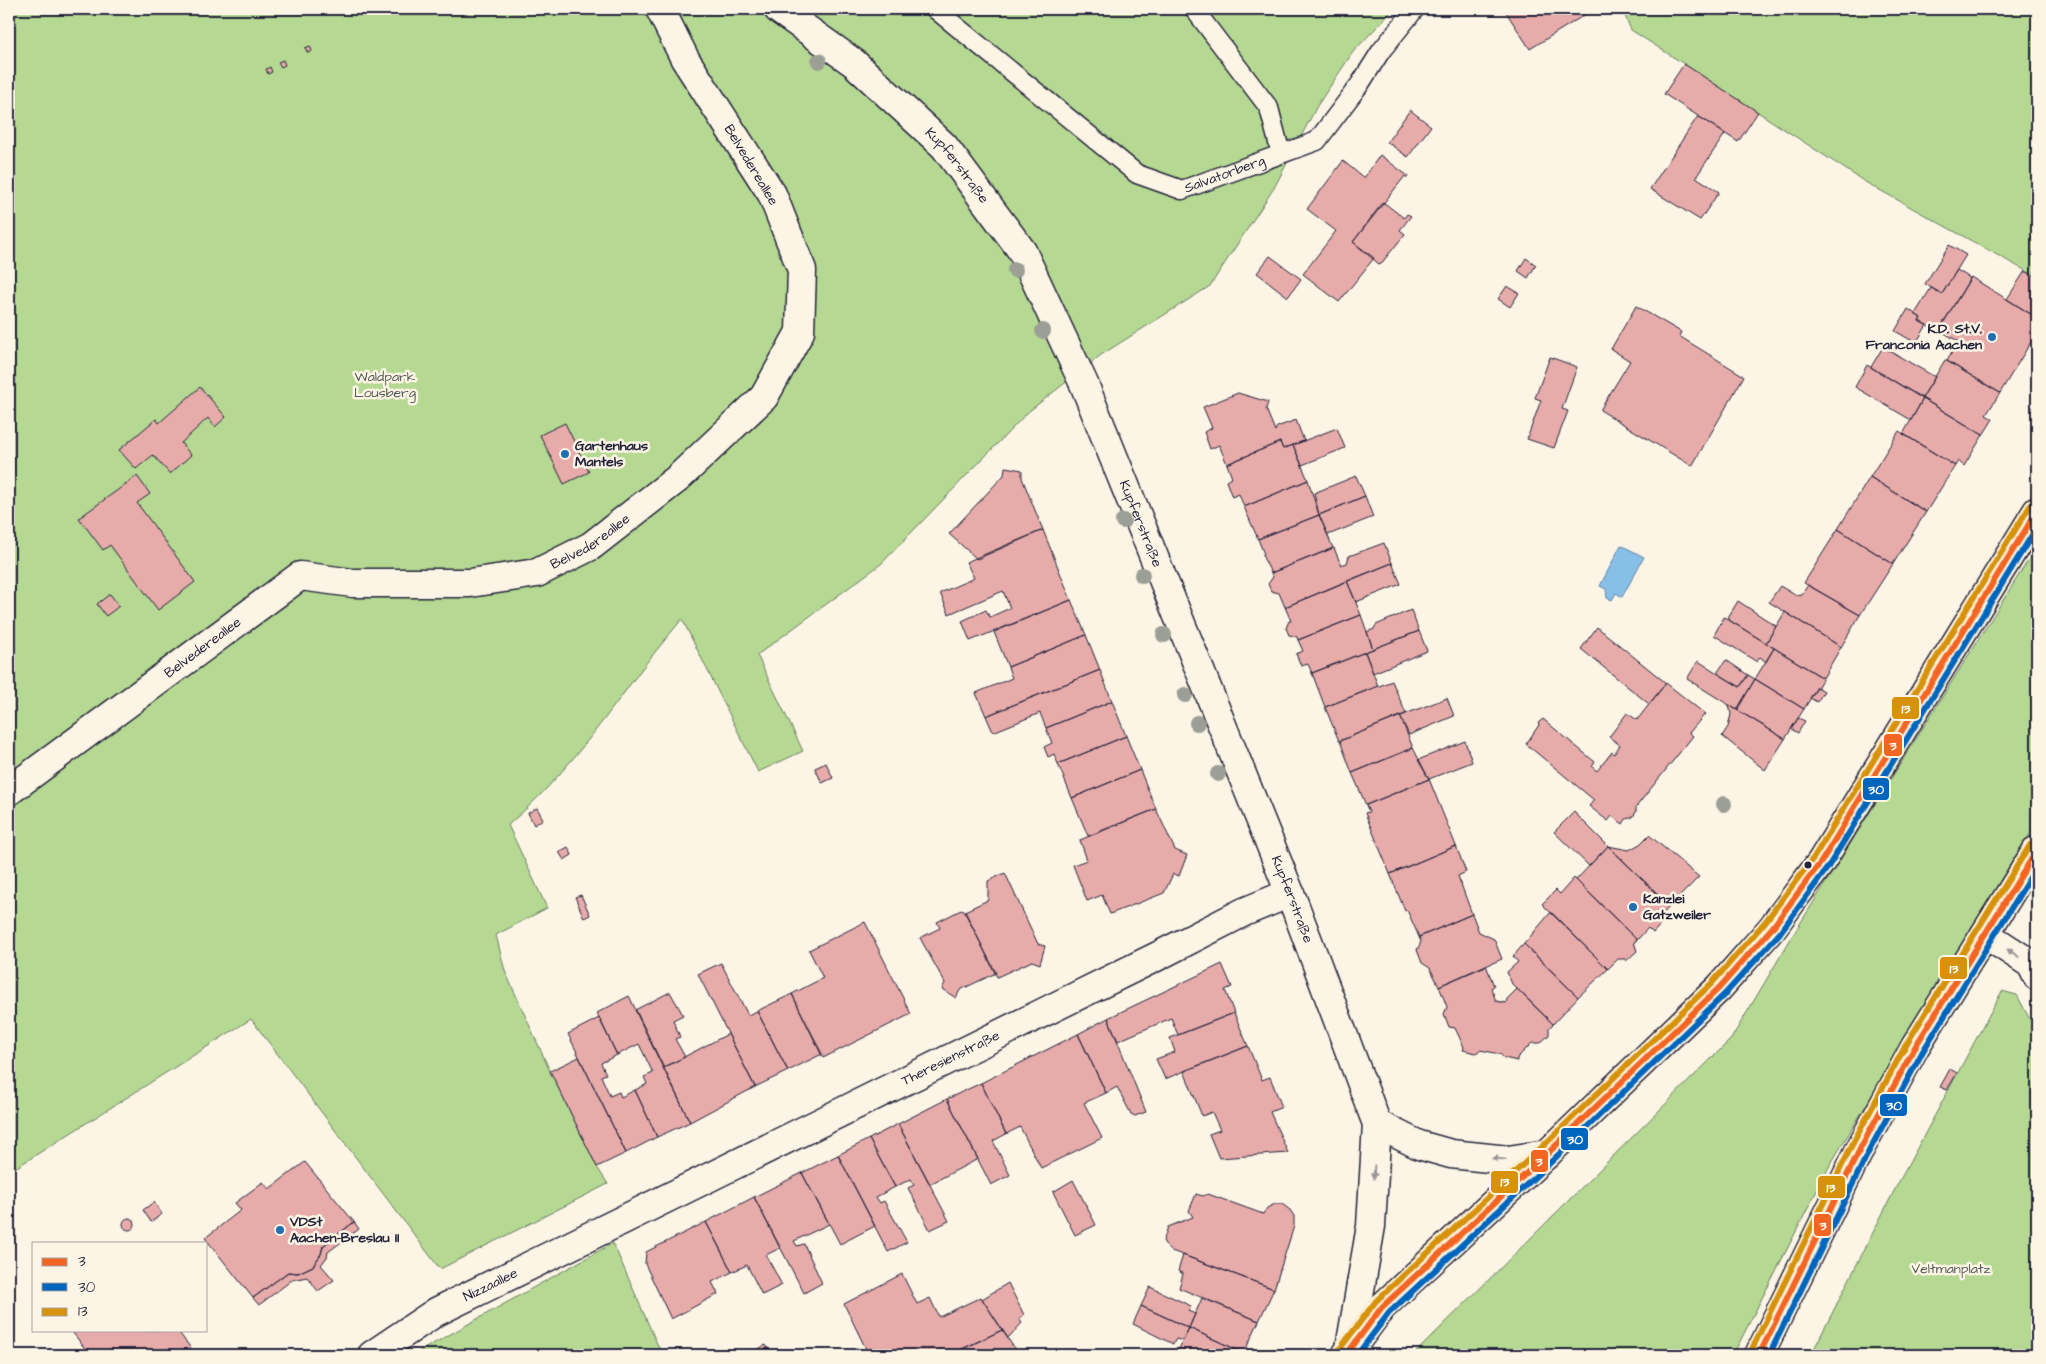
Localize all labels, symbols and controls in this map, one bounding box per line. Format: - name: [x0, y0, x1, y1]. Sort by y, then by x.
- street label: Belvedereallee: [719, 121, 783, 210]
- street label: Kupferstraße: [921, 123, 994, 208]
- street label: Salvatorberg: [1182, 151, 1268, 198]
- place label: K.D. St.V. Franconia Aachen: [1865, 319, 1982, 355]
- marker: K.D. St.V. Franconia Aachen: [1986, 331, 1998, 343]
- park label: Waldpark Lousberg: [354, 367, 416, 403]
- place label: Gartenhaus Mantels: [575, 436, 648, 472]
- marker: Gartenhaus Mantels: [559, 448, 571, 460]
- street label: Kupferstraße: [1114, 477, 1167, 571]
- street label: Belvedereallee: [547, 509, 635, 575]
- street label: Belvedereallee: [160, 612, 246, 683]
- line badge: 13: [1891, 696, 1920, 720]
- text: 13: [1902, 699, 1911, 719]
- line badge: 3: [1883, 733, 1903, 757]
- text: 3: [1888, 736, 1897, 756]
- line badge: 30: [1862, 777, 1890, 801]
- text: 30: [1867, 780, 1884, 800]
- street label: Kupferstraße: [1266, 853, 1318, 946]
- unlabelled marker: [1803, 860, 1813, 870]
- place label: Kanzlei Gatzweiler: [1643, 889, 1711, 925]
- marker: Kanzlei Gatzweiler: [1627, 901, 1639, 913]
- one-way arrow: [2007, 948, 2020, 957]
- line badge: 13: [1939, 956, 1968, 980]
- text: 13: [1950, 959, 1959, 979]
- street label: Theresienstraße: [898, 1025, 1004, 1091]
- line badge: 30: [1879, 1093, 1908, 1117]
- text: 30: [1885, 1096, 1902, 1116]
- line badge: 30: [1560, 1127, 1589, 1151]
- text: 30: [1566, 1130, 1583, 1150]
- line badge: 3: [1530, 1149, 1549, 1173]
- text: 3: [1534, 1152, 1543, 1172]
- one-way arrow: [1490, 1155, 1506, 1163]
- one-way arrow: [1370, 1165, 1378, 1181]
- line badge: 13: [1490, 1170, 1519, 1194]
- text: 13: [1501, 1172, 1510, 1192]
- line badge: 13: [1817, 1175, 1846, 1199]
- text: 13: [1827, 1178, 1836, 1198]
- place label: VDSt Aachen-Breslau II: [289, 1212, 399, 1248]
- line badge: 3: [1813, 1213, 1832, 1237]
- text: 3: [1818, 1216, 1827, 1236]
- marker: VDSt Aachen-Breslau II: [274, 1224, 286, 1236]
- legend: [32, 1242, 208, 1332]
- text: 3: [78, 1251, 86, 1272]
- park label: Veltmanplatz: [1912, 1259, 1991, 1279]
- street label: Nizzaallee: [460, 1263, 522, 1307]
- text: 30: [78, 1277, 96, 1298]
- text: 13: [78, 1301, 88, 1322]

